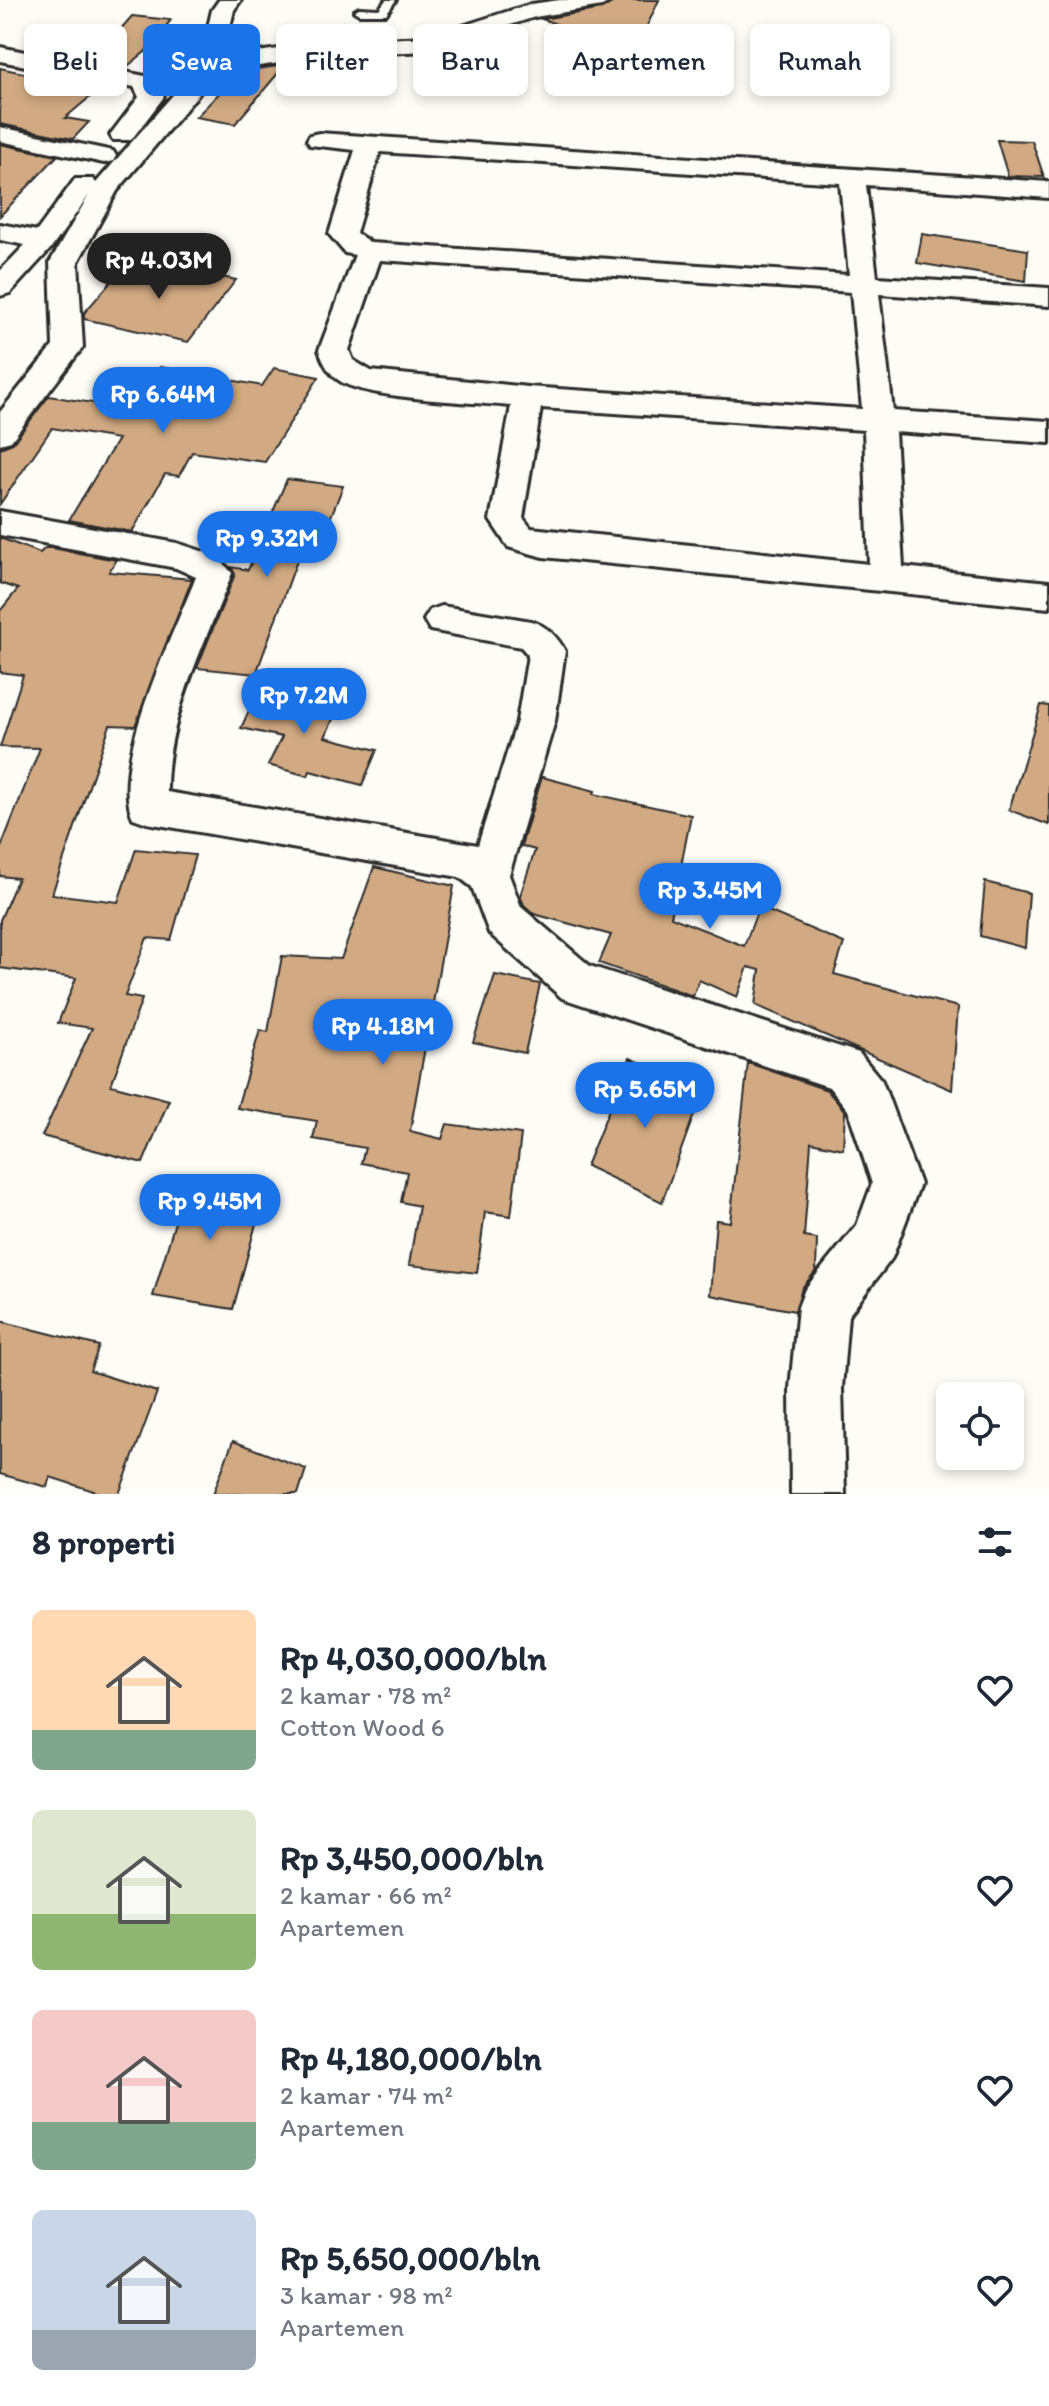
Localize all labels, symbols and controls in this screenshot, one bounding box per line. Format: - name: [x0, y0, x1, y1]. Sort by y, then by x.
- chip: Beli: [24, 24, 127, 96]
- chip: Sewa: [143, 24, 260, 96]
- chip: Filter: [276, 24, 397, 96]
- chip: Baru: [413, 24, 528, 96]
- chip: Apartemen: [544, 24, 734, 96]
- chip: Rumah: [750, 24, 890, 96]
- pin: Rp 4.03M: [76, 233, 242, 301]
- text: Rp 4.03M: [105, 243, 213, 275]
- pin: Rp 6.64M: [80, 367, 246, 435]
- text: Rp 6.64M: [110, 377, 216, 409]
- pin: Rp 9.32M: [184, 511, 350, 579]
- text: Rp 9.32M: [215, 521, 319, 553]
- pin: Rp 7.2M: [230, 668, 378, 736]
- text: Rp 7.2M: [259, 678, 349, 710]
- pin: Rp 3.45M: [627, 863, 793, 931]
- text: Rp 3.45M: [657, 873, 763, 905]
- pin: Rp 4.18M: [300, 999, 466, 1067]
- text: Rp 4.18M: [331, 1009, 435, 1041]
- pin: Rp 5.65M: [562, 1062, 728, 1130]
- text: Rp 5.65M: [593, 1072, 697, 1104]
- pin: Rp 9.45M: [127, 1174, 293, 1242]
- text: Rp 9.45M: [157, 1184, 263, 1216]
- map controls: [936, 1382, 1024, 1470]
- button: locate: [936, 1382, 1024, 1470]
- icon: filters: [973, 1520, 1017, 1564]
- text: 8 properti: [32, 1522, 175, 1563]
- text: Rp 4,030,000/bln: [280, 1638, 547, 1679]
- icon: home: [96, 1642, 192, 1738]
- icon: heart: [973, 1668, 1017, 1712]
- text: 2 kamar · 78 m²: [280, 1679, 451, 1711]
- text: Cotton Wood 6: [280, 1711, 445, 1743]
- text: Rp 3,450,000/bln: [280, 1838, 544, 1879]
- icon: home: [96, 1842, 192, 1938]
- icon: heart: [973, 1868, 1017, 1912]
- text: 2 kamar · 66 m²: [280, 1879, 452, 1911]
- text: Apartemen: [280, 1911, 404, 1943]
- text: Rp 4,180,000/bln: [280, 2038, 542, 2079]
- icon: home: [96, 2042, 192, 2138]
- icon: heart: [973, 2068, 1017, 2112]
- text: 2 kamar · 74 m²: [280, 2079, 453, 2111]
- text: Apartemen: [280, 2111, 404, 2143]
- text: Rp 5,650,000/bln: [280, 2238, 541, 2279]
- icon: home: [96, 2242, 192, 2338]
- icon: heart: [973, 2268, 1017, 2312]
- text: 3 kamar · 98 m²: [280, 2279, 453, 2311]
- text: Apartemen: [280, 2311, 404, 2343]

